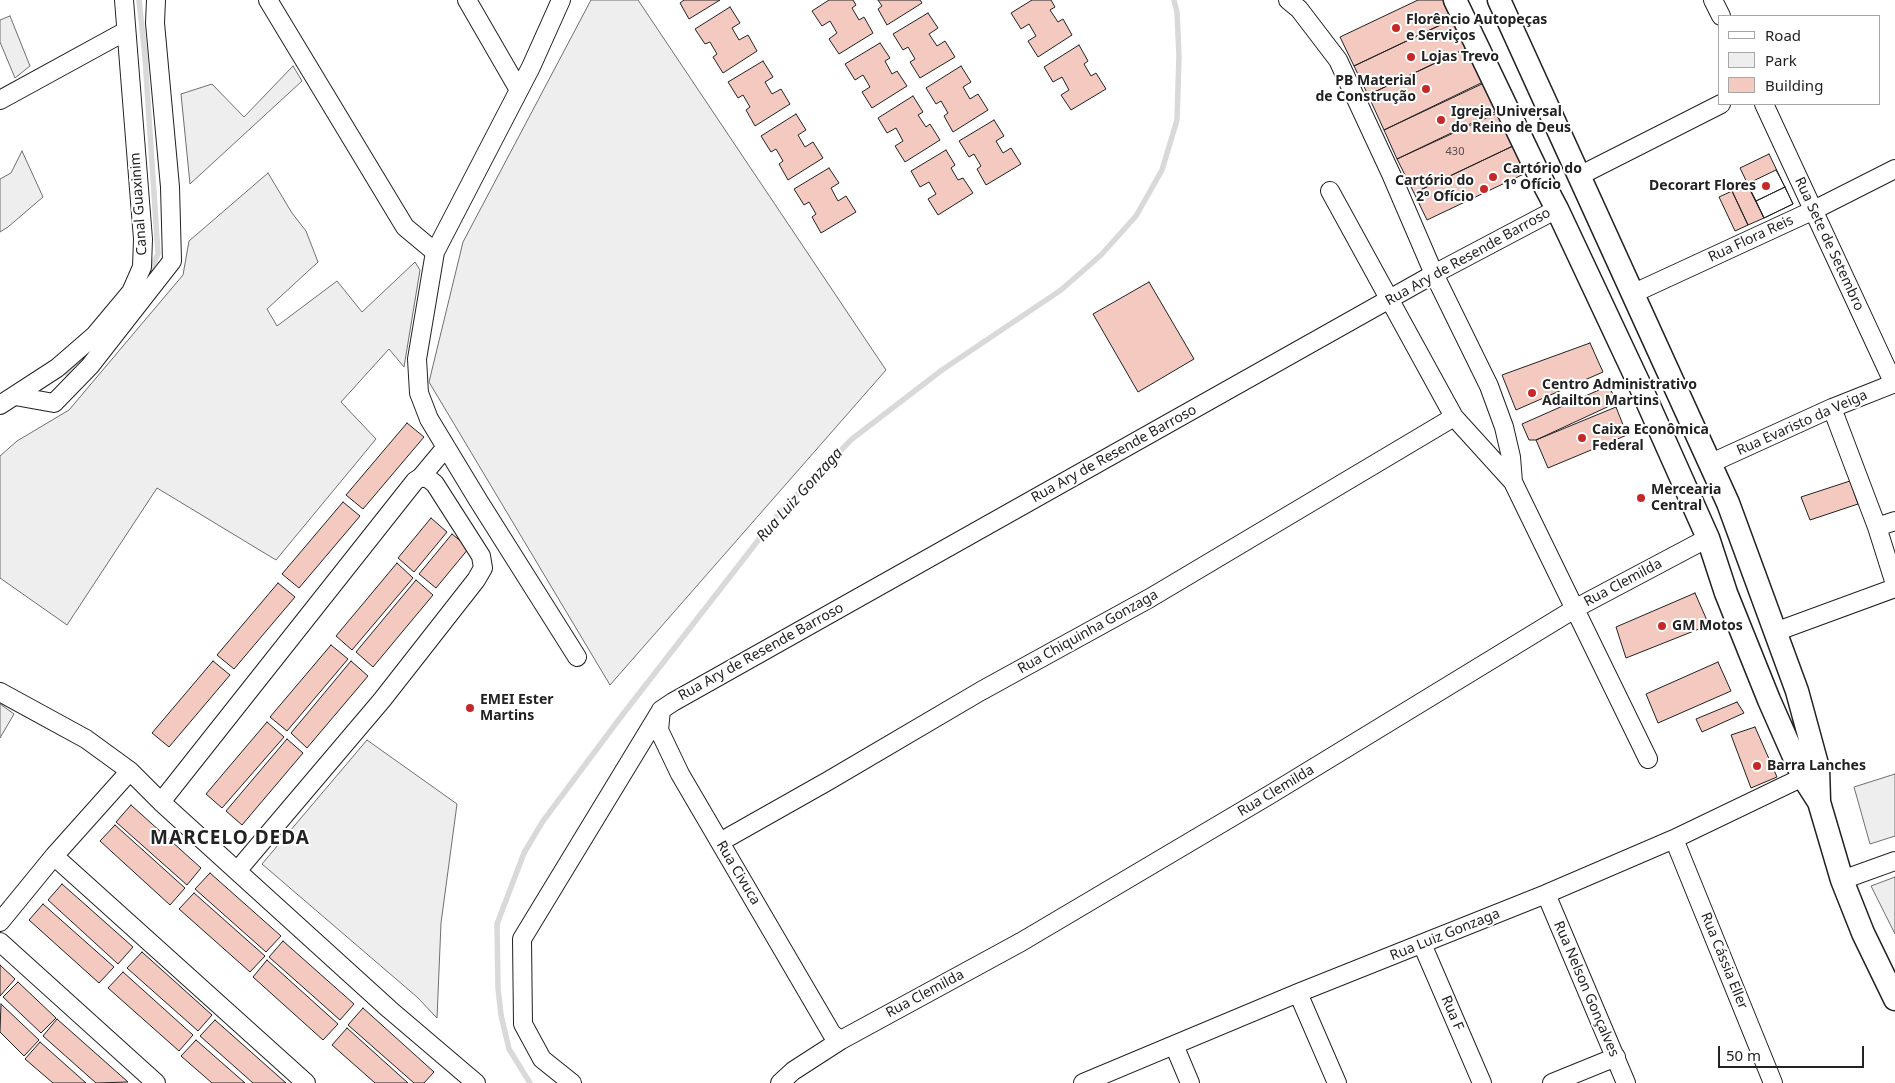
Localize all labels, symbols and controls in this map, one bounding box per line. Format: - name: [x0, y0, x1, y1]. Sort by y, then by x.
- place label: Florêncio Autopeças e Serviços: [1406, 12, 1547, 44]
- legend: [1718, 15, 1880, 105]
- marker: Florêncio Autopeças e Serviços: [1390, 22, 1402, 34]
- text: Road: [1765, 25, 1801, 45]
- place label: Lojas Trevo: [1421, 49, 1499, 65]
- text: Park: [1765, 50, 1797, 70]
- marker: Lojas Trevo: [1405, 51, 1417, 63]
- place label: PB Material de Construção: [1315, 73, 1416, 105]
- text: Building: [1765, 75, 1823, 95]
- marker: PB Material de Construção: [1420, 83, 1432, 95]
- place label: Igreja Universal do Reino de Deus: [1451, 104, 1571, 136]
- marker: Igreja Universal do Reino de Deus: [1435, 114, 1447, 126]
- house number: 430: [1446, 145, 1464, 159]
- street label: Canal Guaxinim: [127, 152, 151, 256]
- place label: Cartório do 1º Ofício: [1503, 161, 1582, 193]
- marker: Cartório do 1º Ofício: [1487, 171, 1499, 183]
- place label: Cartório do 2º Ofício: [1395, 173, 1474, 206]
- street label: Rua Sete de Setembro: [1791, 175, 1867, 313]
- place label: Decorart Flores: [1649, 178, 1756, 194]
- marker: Decorart Flores: [1760, 180, 1772, 192]
- marker: Cartório do 2º Ofício: [1478, 183, 1490, 195]
- street label: Rua Ary de Resende Barroso: [1382, 204, 1554, 310]
- street label: Rua Flora Reis: [1706, 212, 1796, 266]
- place label: Centro Administrativo Adailton Martins: [1542, 377, 1697, 410]
- marker: Centro Administrativo Adailton Martins: [1526, 387, 1538, 399]
- street label: Rua Evaristo da Veiga: [1734, 387, 1870, 459]
- street label: Rua Ary de Resende Barroso: [1028, 401, 1200, 507]
- place label: Caixa Econômica Federal: [1592, 422, 1709, 454]
- marker: Caixa Econômica Federal: [1576, 432, 1588, 444]
- water label: Rua Luiz Gonzaga: [753, 445, 847, 545]
- place label: Mercearia Central: [1651, 482, 1721, 514]
- marker: Mercearia Central: [1635, 492, 1647, 504]
- street label: Rua Clemilda: [1581, 555, 1665, 611]
- street label: Rua Chiquinha Gonzaga: [1015, 586, 1161, 678]
- street label: Rua Ary de Resende Barroso: [675, 599, 847, 705]
- place label: GM Motos: [1672, 618, 1743, 634]
- marker: GM Motos: [1656, 620, 1668, 632]
- place label: EMEI Ester Martins: [480, 692, 554, 724]
- marker: EMEI Ester Martins: [464, 702, 476, 714]
- place label: Barra Lanches: [1767, 758, 1866, 774]
- marker: Barra Lanches: [1751, 760, 1763, 772]
- street label: Rua Clemilda: [1235, 762, 1317, 820]
- district label: MARCELO DEDA: [149, 828, 311, 850]
- street label: Rua Civuca: [712, 838, 764, 908]
- street label: Rua Luiz Gonzaga: [1388, 905, 1502, 965]
- street label: Rua Cássia Eller: [1697, 910, 1751, 1012]
- street label: Rua Nelson Gonçalves: [1550, 919, 1622, 1059]
- street label: Rua Clemilda: [883, 966, 967, 1022]
- street label: Rua F: [1437, 993, 1467, 1033]
- scale bar: [1720, 1036, 1866, 1068]
- text: 50 m: [1726, 1045, 1761, 1065]

